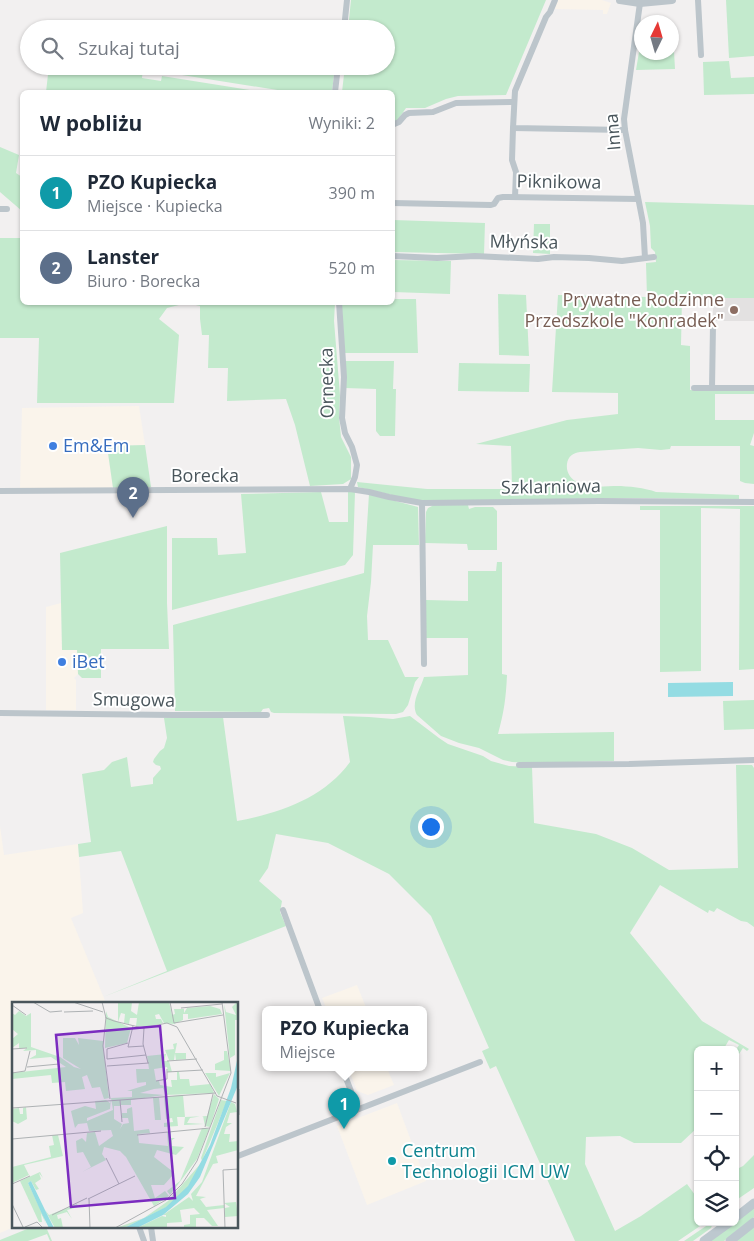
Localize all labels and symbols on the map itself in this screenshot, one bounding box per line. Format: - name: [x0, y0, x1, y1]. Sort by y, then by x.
- north arrow: [634, 15, 679, 60]
- street label: Inna: [598, 113, 626, 152]
- street label: Piknikowa: [516, 168, 602, 194]
- street label: Młyńska: [489, 228, 559, 254]
- place label: Prywatne Rodzinne Przedszkole "Konradek": [524, 287, 724, 332]
- marker: Prywatne Rodzinne Przedszkole "Konradek": [728, 304, 740, 316]
- street label: Ornecka: [313, 348, 339, 419]
- place label: Em&Em: [63, 433, 129, 457]
- marker: Em&Em: [47, 440, 59, 452]
- street label: Borecka: [171, 463, 239, 487]
- street label: Szklarniowa: [501, 473, 601, 499]
- pin: 2: [117, 477, 149, 518]
- place label: iBet: [72, 649, 105, 673]
- marker: iBet: [56, 656, 68, 668]
- street label: Smugowa: [93, 686, 175, 712]
- your location: [418, 814, 444, 840]
- inset map: [12, 1002, 239, 1228]
- pin: 1: [328, 1088, 360, 1129]
- place label: Centrum Technologii ICM UW: [402, 1138, 570, 1183]
- marker: Centrum Technologii ICM UW: [386, 1155, 398, 1167]

